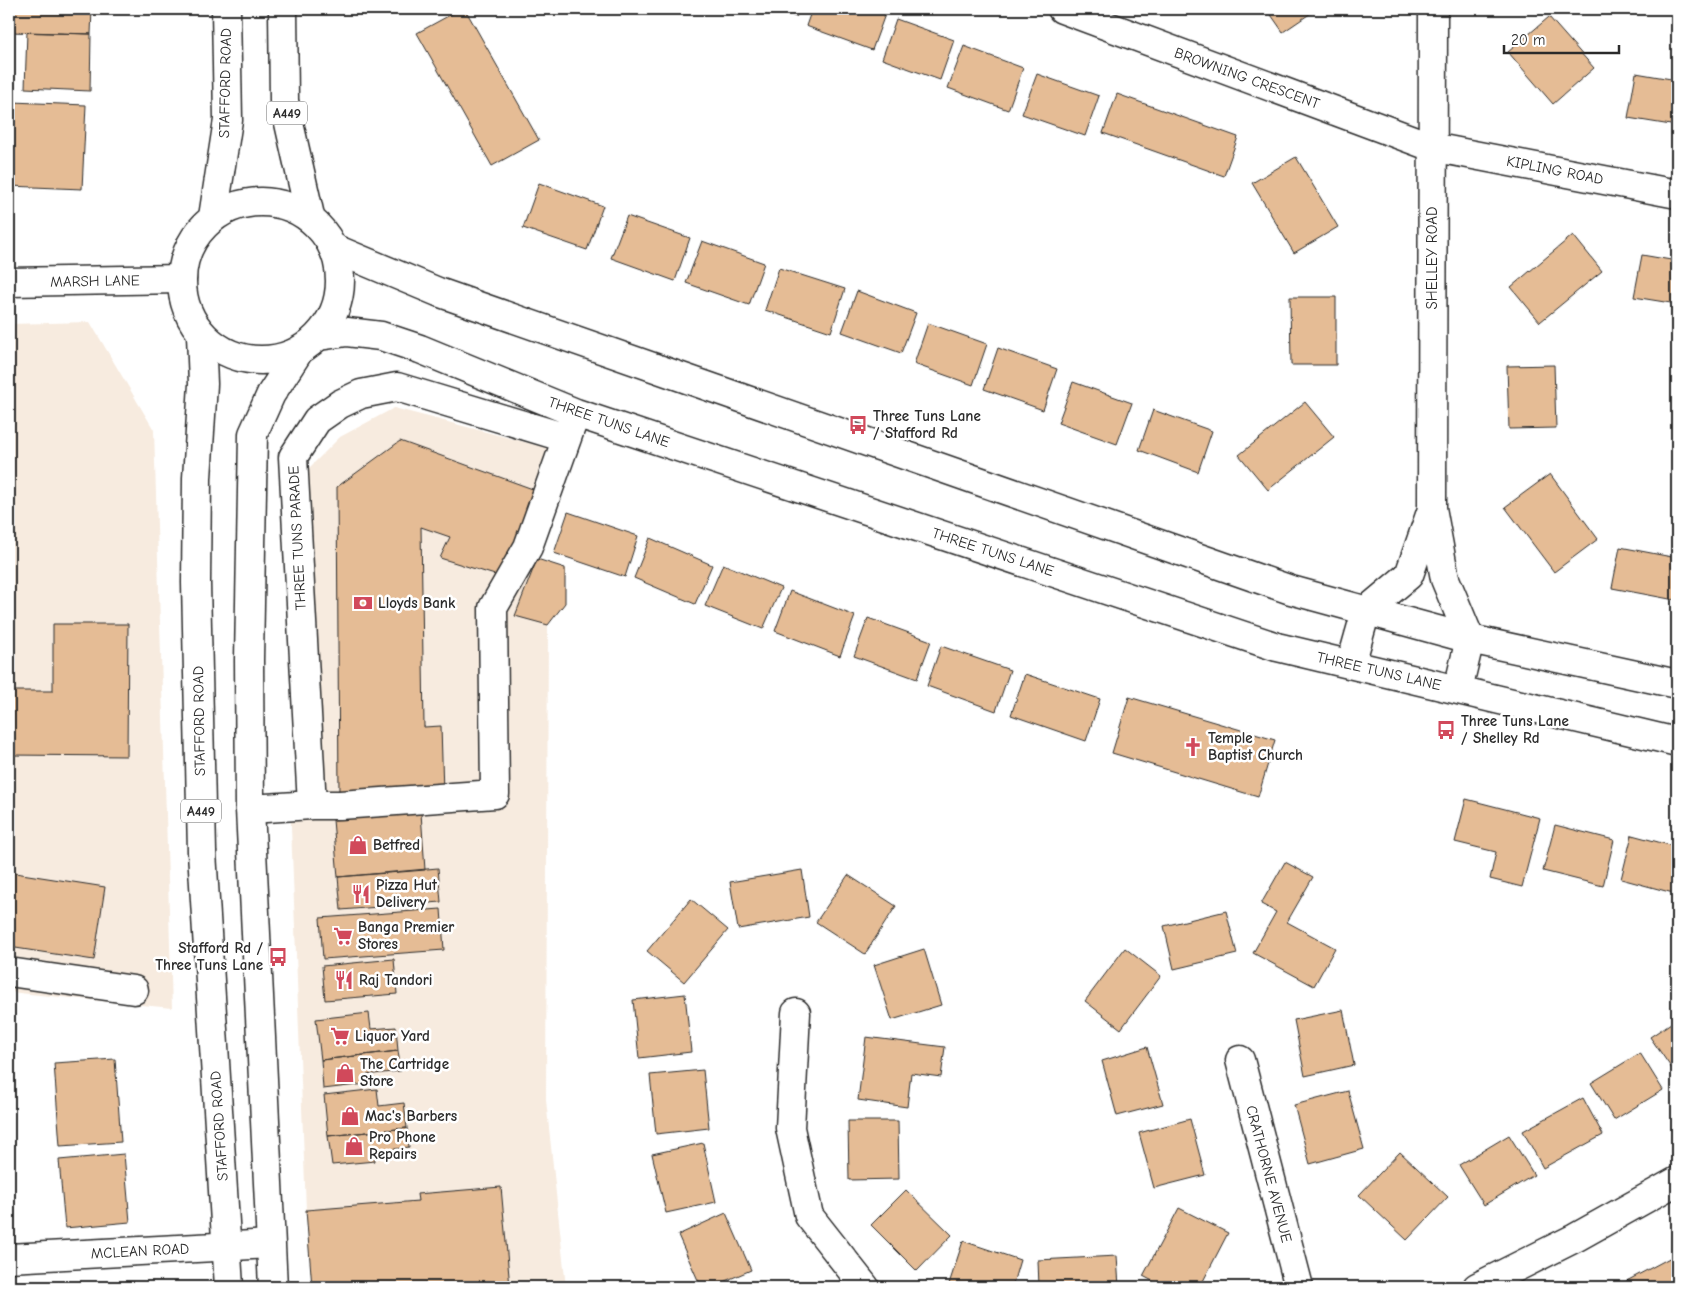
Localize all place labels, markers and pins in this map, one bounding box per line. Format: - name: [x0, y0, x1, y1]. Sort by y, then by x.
- place label: Three Tuns Lane / Stafford Rd: [873, 407, 981, 442]
- bus stop icon: Three Tuns Lane / Stafford Rd: [847, 414, 869, 436]
- bank icon: Lloyds Bank: [352, 592, 374, 614]
- place label: Lloyds Bank: [378, 594, 456, 612]
- place label: Three Tuns Lane / Shelley Rd: [1461, 712, 1569, 747]
- bus stop icon: Three Tuns Lane / Shelley Rd: [1435, 719, 1457, 741]
- place label: Temple Baptist Church: [1208, 729, 1303, 764]
- church icon: Temple Baptist Church: [1182, 736, 1204, 758]
- shop icon: Betfred: [347, 834, 369, 856]
- place label: Betfred: [373, 836, 420, 854]
- place label: Pizza Hut Delivery: [376, 876, 438, 911]
- restaurant icon: Pizza Hut Delivery: [350, 883, 372, 905]
- place label: Banga Premier Stores: [358, 918, 454, 953]
- supermarket icon: Banga Premier Stores: [332, 925, 354, 947]
- place label: Stafford Rd / Three Tuns Lane: [155, 939, 263, 974]
- bus stop icon: Stafford Rd / Three Tuns Lane: [267, 946, 289, 968]
- restaurant icon: Raj Tandori: [333, 969, 355, 991]
- place label: Raj Tandori: [359, 971, 432, 989]
- supermarket icon: Liquor Yard: [329, 1025, 351, 1047]
- place label: Liquor Yard: [355, 1027, 430, 1045]
- place label: The Cartridge Store: [360, 1055, 449, 1090]
- shop icon: The Cartridge Store: [334, 1062, 356, 1084]
- shop icon: Mac's Barbers: [339, 1105, 361, 1127]
- place label: Mac's Barbers: [365, 1107, 457, 1125]
- place label: Pro Phone Repairs: [369, 1128, 436, 1163]
- shop icon: Pro Phone Repairs: [343, 1135, 365, 1157]

